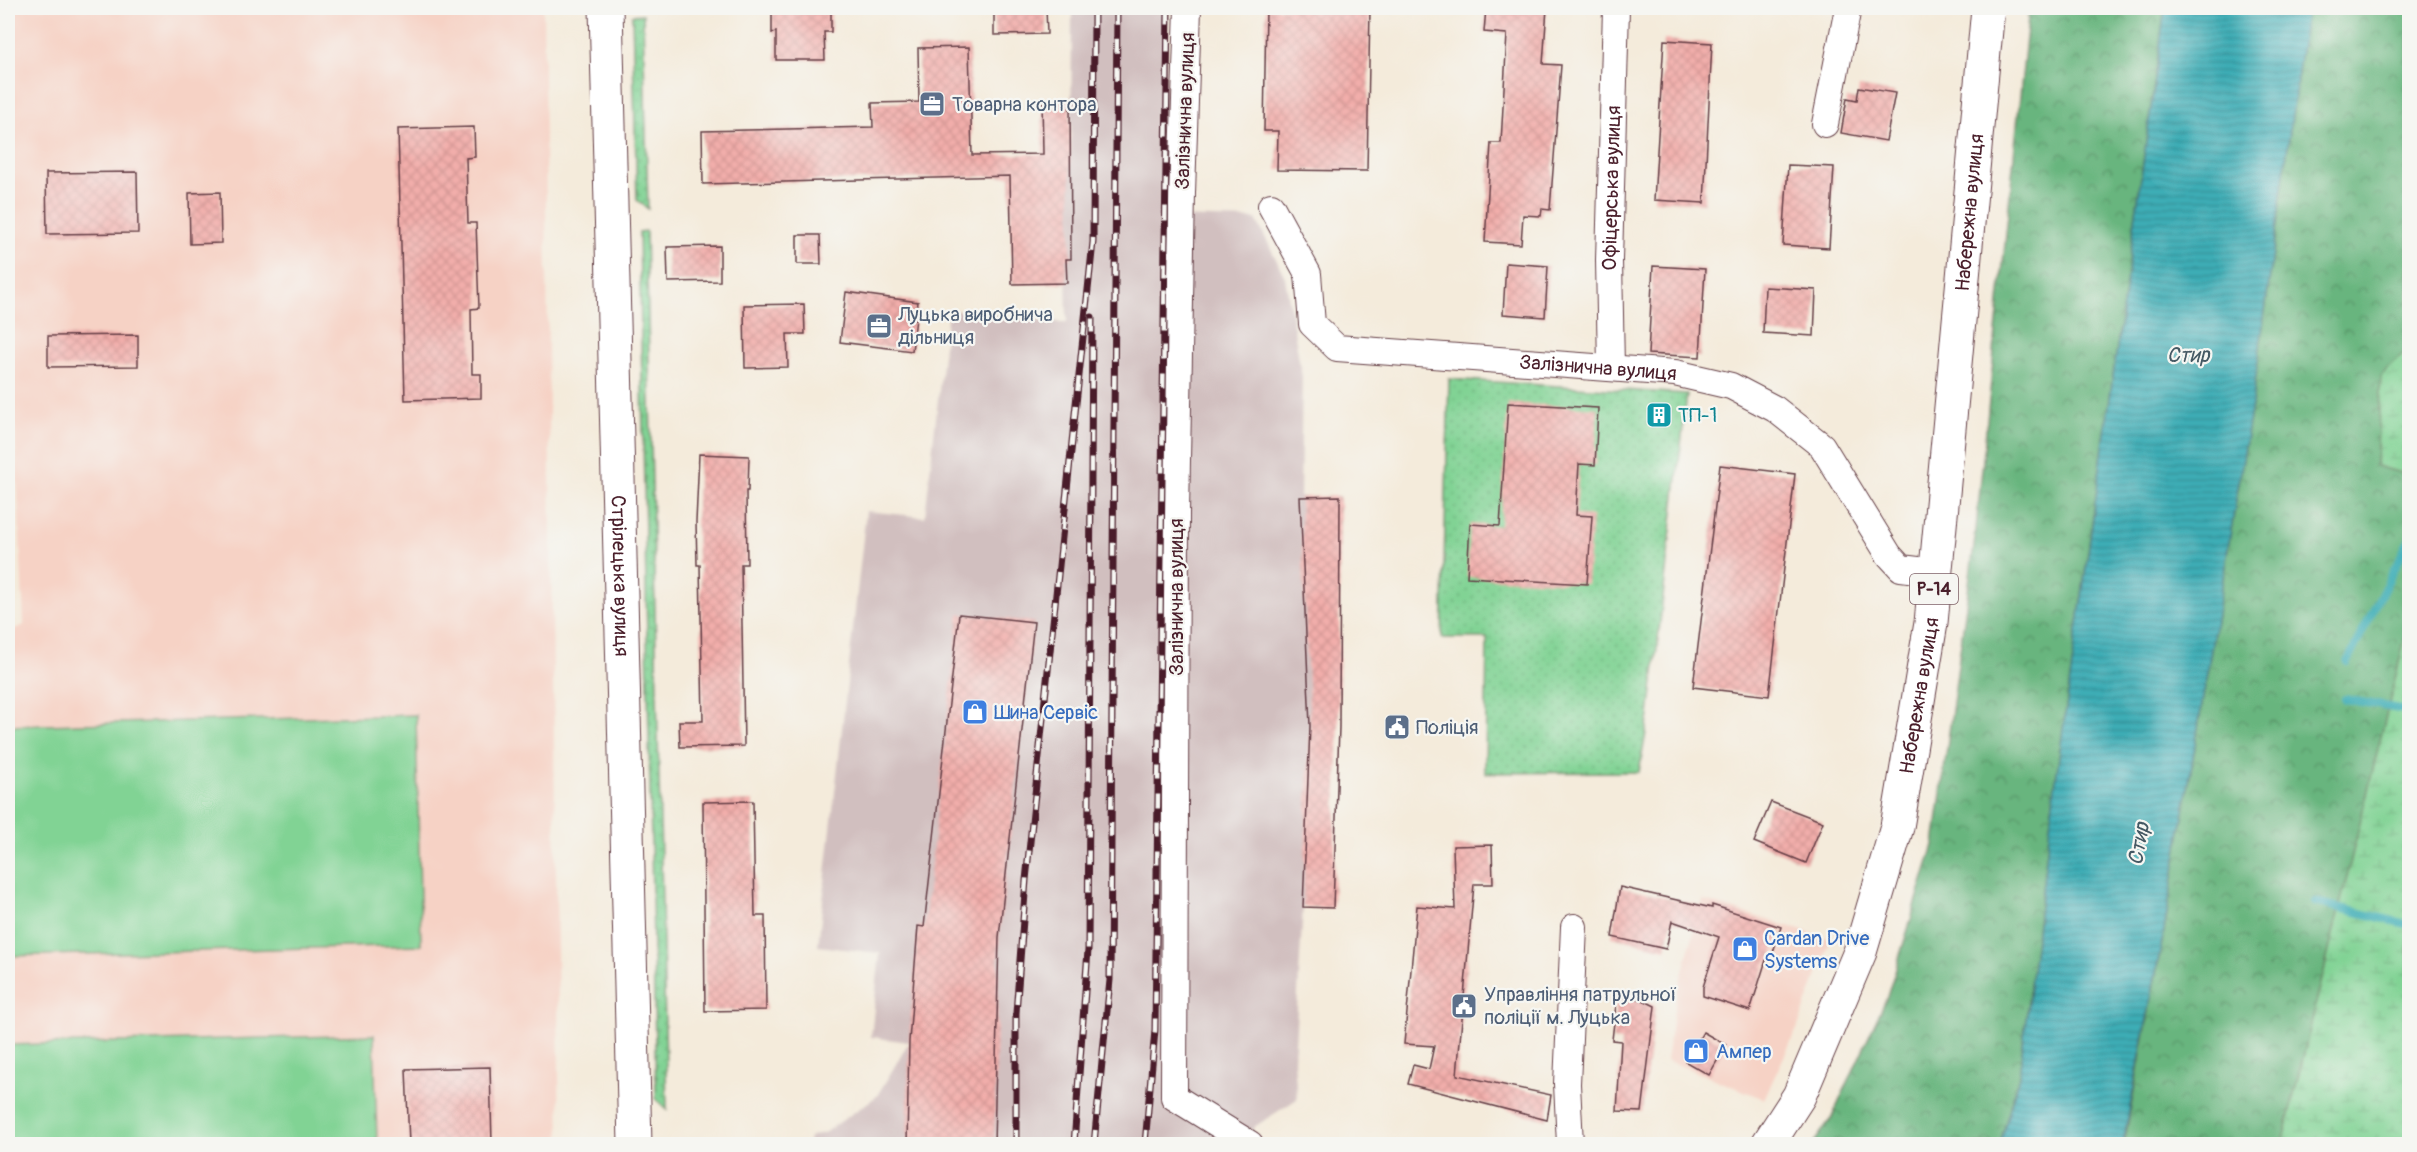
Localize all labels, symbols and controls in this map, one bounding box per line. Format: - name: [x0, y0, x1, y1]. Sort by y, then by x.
- street label: Залізнична вулиця: [1170, 32, 1200, 190]
- office icon: Товарна контора: [917, 89, 947, 119]
- place label: Товарна контора: [952, 92, 1097, 117]
- street label: Офіцерська вулиця: [1596, 105, 1626, 271]
- street label: Набережна вулиця: [1949, 132, 1989, 292]
- place label: Луцька виробнича дільниця: [897, 302, 1053, 350]
- office icon: Луцька виробнича дільниця: [864, 311, 894, 341]
- water label: Стир: [2167, 342, 2210, 369]
- street label: Залізнична вулиця: [1519, 349, 1677, 386]
- building icon: ТП-1: [1644, 400, 1674, 430]
- place label: ТП-1: [1678, 403, 1717, 428]
- street label: Стрілецька вулиця: [606, 495, 635, 657]
- street label: Залізнична вулиця: [1164, 518, 1189, 676]
- road number: Р-14: [1910, 574, 1958, 604]
- street label: Набережна вулиця: [1894, 616, 1944, 776]
- shop icon: Шина Сервіс: [960, 697, 990, 727]
- place label: Шина Сервіс: [994, 700, 1098, 725]
- public building icon: Поліція: [1382, 712, 1412, 742]
- place label: Поліція: [1416, 715, 1478, 740]
- water label: Стир: [2122, 820, 2156, 867]
- place label: Cardan Drive Systems: [1764, 926, 1869, 974]
- shop icon: Cardan Drive Systems: [1730, 934, 1760, 964]
- place label: Управління патрульної поліції м. Луцька: [1484, 982, 1677, 1030]
- public building icon: Управління патрульної поліції м. Луцька: [1449, 991, 1479, 1021]
- shop icon: Ампер: [1681, 1036, 1711, 1066]
- place label: Ампер: [1716, 1039, 1772, 1064]

